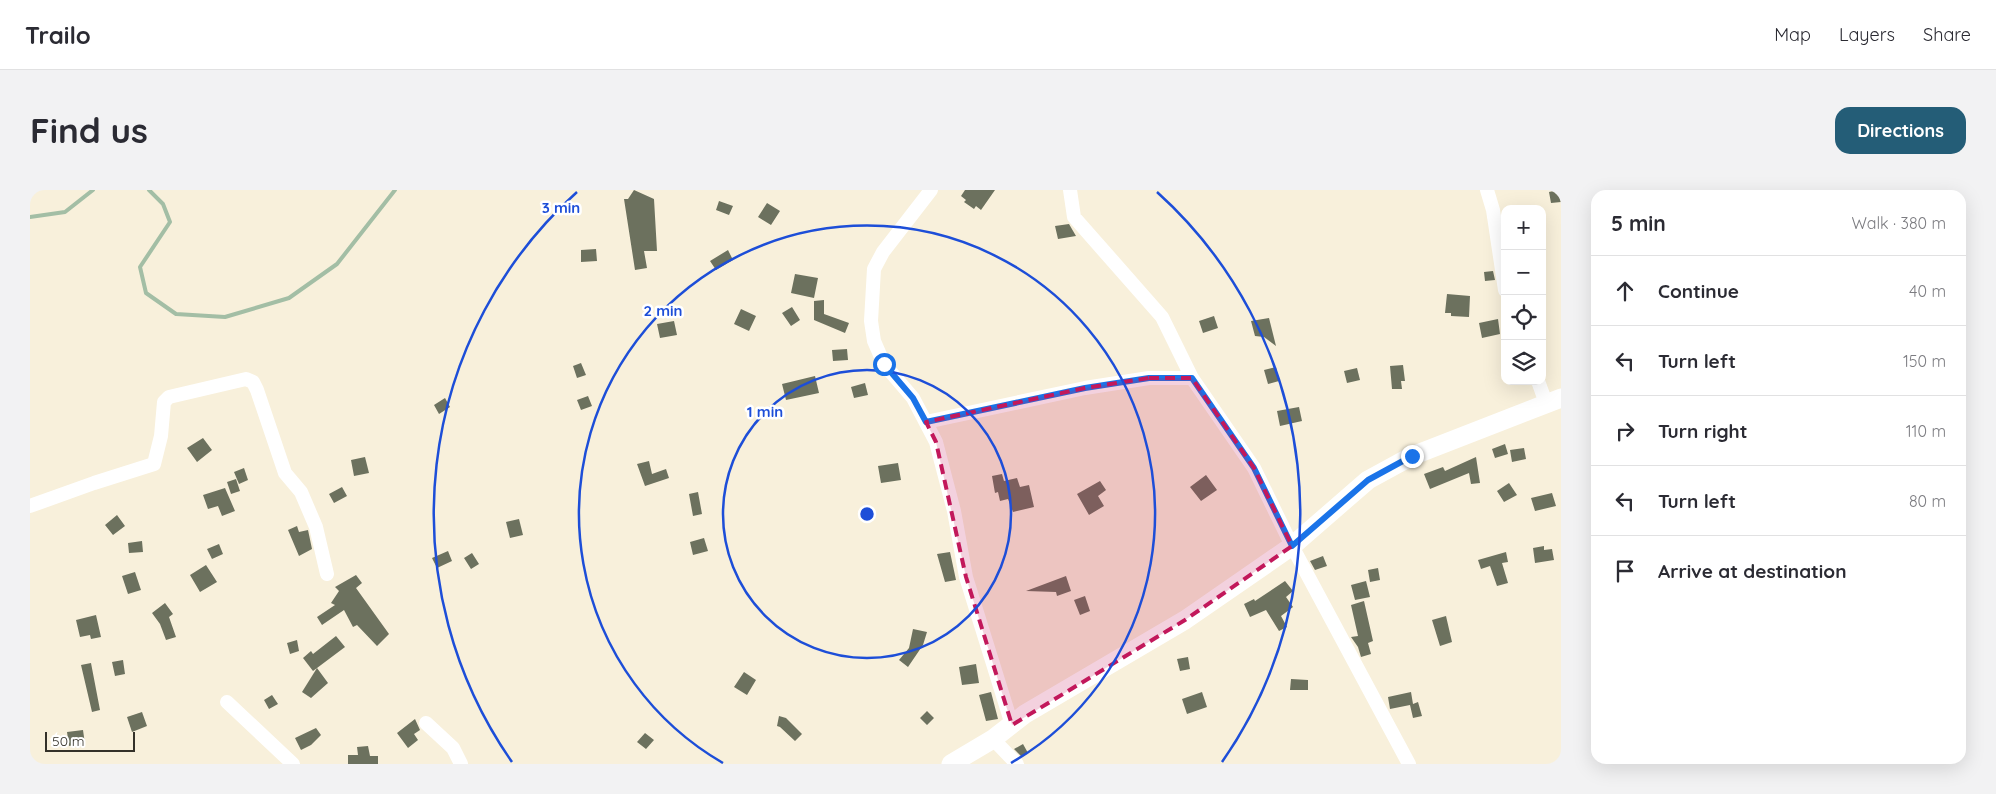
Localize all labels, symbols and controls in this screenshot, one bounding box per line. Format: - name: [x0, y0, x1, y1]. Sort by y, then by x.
- text: Trailo: [25, 20, 91, 50]
- text: Map: [1774, 23, 1811, 46]
- text: Layers: [1839, 23, 1895, 46]
- text: Share: [1923, 23, 1971, 46]
- button: Directions: [1835, 107, 1966, 154]
- text: Find us: [30, 108, 148, 152]
- text: 3 min: [542, 198, 580, 217]
- map controls: [1501, 205, 1546, 385]
- button: +: [1501, 205, 1546, 250]
- text: 5 min: [1611, 210, 1666, 236]
- text: Walk · 380 m: [1851, 213, 1946, 233]
- button: −: [1501, 250, 1546, 295]
- icon: ahead: [1611, 277, 1639, 305]
- text: Continue: [1658, 279, 1739, 303]
- text: 40 m: [1909, 281, 1946, 301]
- button: locate: [1501, 295, 1546, 340]
- text: 2 min: [643, 301, 683, 320]
- button: layers: [1501, 340, 1546, 385]
- icon: left: [1611, 347, 1639, 375]
- text: Turn left: [1658, 349, 1736, 373]
- text: 150 m: [1903, 351, 1946, 371]
- route start: [873, 353, 896, 376]
- text: 1 min: [747, 402, 783, 421]
- icon: right: [1611, 417, 1639, 445]
- text: Turn right: [1658, 419, 1747, 443]
- text: 110 m: [1906, 421, 1946, 441]
- route end: [1401, 445, 1424, 468]
- icon: left: [1611, 487, 1639, 515]
- text: Turn left: [1658, 489, 1736, 513]
- text: 80 m: [1909, 491, 1946, 511]
- centre of rings: [858, 505, 876, 523]
- icon: arrive: [1611, 557, 1639, 585]
- text: Arrive at destination: [1658, 559, 1847, 583]
- scale bar: [45, 729, 135, 752]
- text: 50 m: [52, 732, 85, 750]

